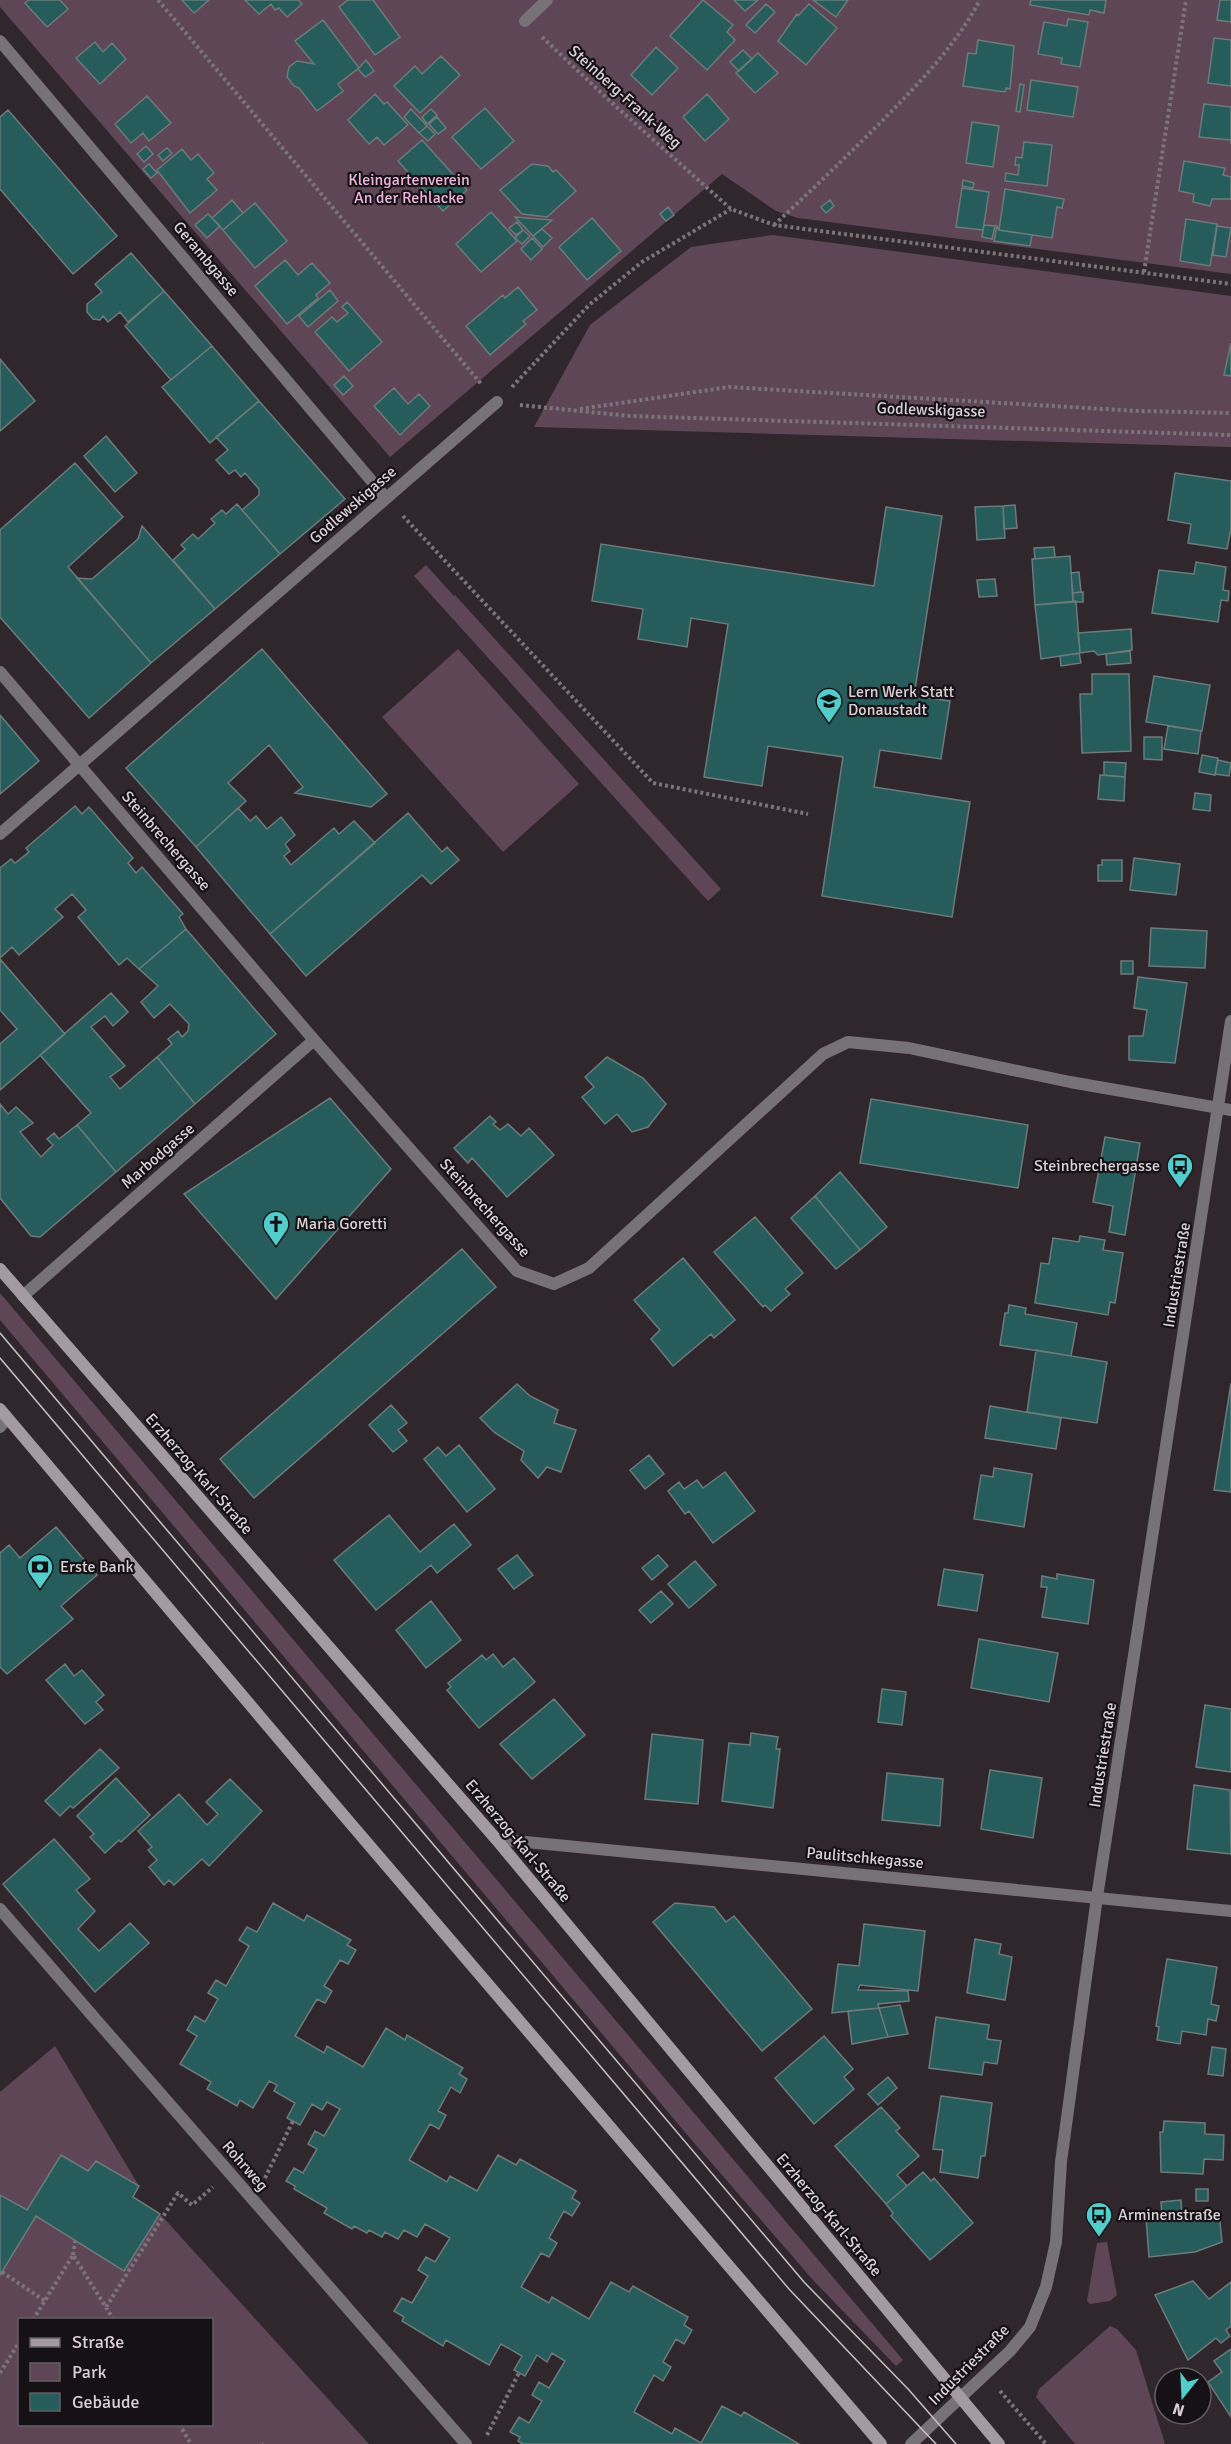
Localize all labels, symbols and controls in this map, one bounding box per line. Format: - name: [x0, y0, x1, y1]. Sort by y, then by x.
- street label: Steinberg-Frank-Weg: [564, 41, 686, 153]
- park label: Kleingartenverein An der Rehlacke: [348, 170, 470, 208]
- street label: Gerambgasse: [169, 217, 243, 301]
- street label: Godlewskigasse: [876, 398, 986, 422]
- street label: Godlewskigasse: [305, 462, 401, 548]
- place label: Lern Werk Statt Donaustadt: [848, 682, 955, 720]
- school or university icon: Lern Werk Statt Donaustadt: [814, 686, 844, 724]
- street label: Steinbrechergasse: [117, 787, 215, 895]
- street label: Marbodgasse: [117, 1119, 199, 1193]
- bus stop icon: Steinbrechergasse: [1165, 1151, 1195, 1189]
- street label: Steinbrechergasse: [435, 1154, 535, 1262]
- place label: Steinbrechergasse: [1034, 1156, 1160, 1176]
- church icon: Maria Goretti: [261, 1209, 291, 1247]
- place label: Maria Goretti: [296, 1214, 387, 1234]
- street label: Industriestraße: [1159, 1221, 1195, 1329]
- street label: Erzherzog-Karl-Straße: [141, 1409, 257, 1539]
- bank icon: Erste Bank: [25, 1552, 55, 1590]
- place label: Erste Bank: [60, 1557, 133, 1577]
- street label: Industriestraße: [1085, 1701, 1121, 1809]
- street label: Erzherzog-Karl-Straße: [461, 1775, 575, 1907]
- street label: Paulitschkegasse: [806, 1843, 924, 1873]
- street label: Rohrweg: [218, 2137, 272, 2195]
- street label: Erzherzog-Karl-Straße: [772, 2149, 886, 2281]
- bus stop icon: Arminenstraße: [1084, 2200, 1114, 2238]
- place label: Arminenstraße: [1118, 2205, 1221, 2225]
- legend: [18, 2318, 213, 2426]
- street label: Industriestraße: [924, 2320, 1014, 2410]
- text: Straße: [72, 2331, 124, 2353]
- text: Park: [72, 2361, 107, 2383]
- north arrow: [1153, 2366, 1213, 2426]
- text: Gebäude: [72, 2391, 140, 2413]
- text: N: [1170, 2398, 1187, 2421]

